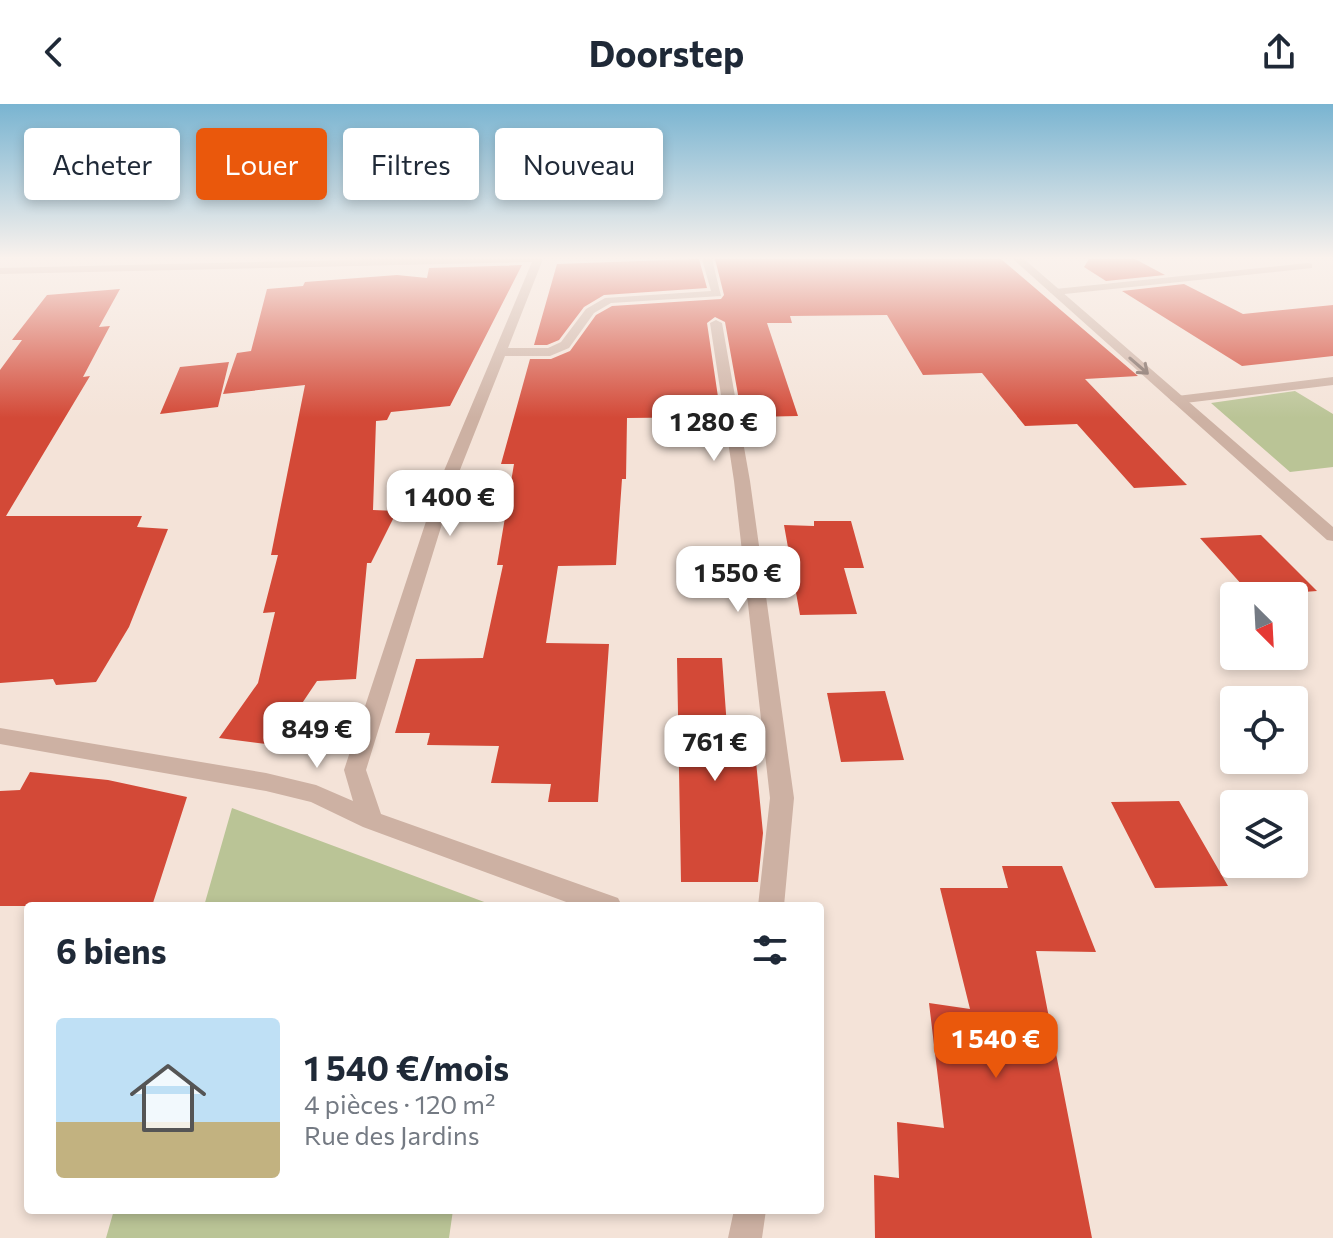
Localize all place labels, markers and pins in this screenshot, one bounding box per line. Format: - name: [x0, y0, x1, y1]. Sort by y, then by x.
- pin: 1 280 €: [640, 395, 788, 463]
- pin: 1 400 €: [376, 470, 524, 538]
- pin: 1 550 €: [664, 546, 812, 614]
- pin: 849 €: [261, 702, 373, 770]
- pin: 761 €: [659, 715, 771, 783]
- pin: 1 540 €: [922, 1012, 1070, 1080]

